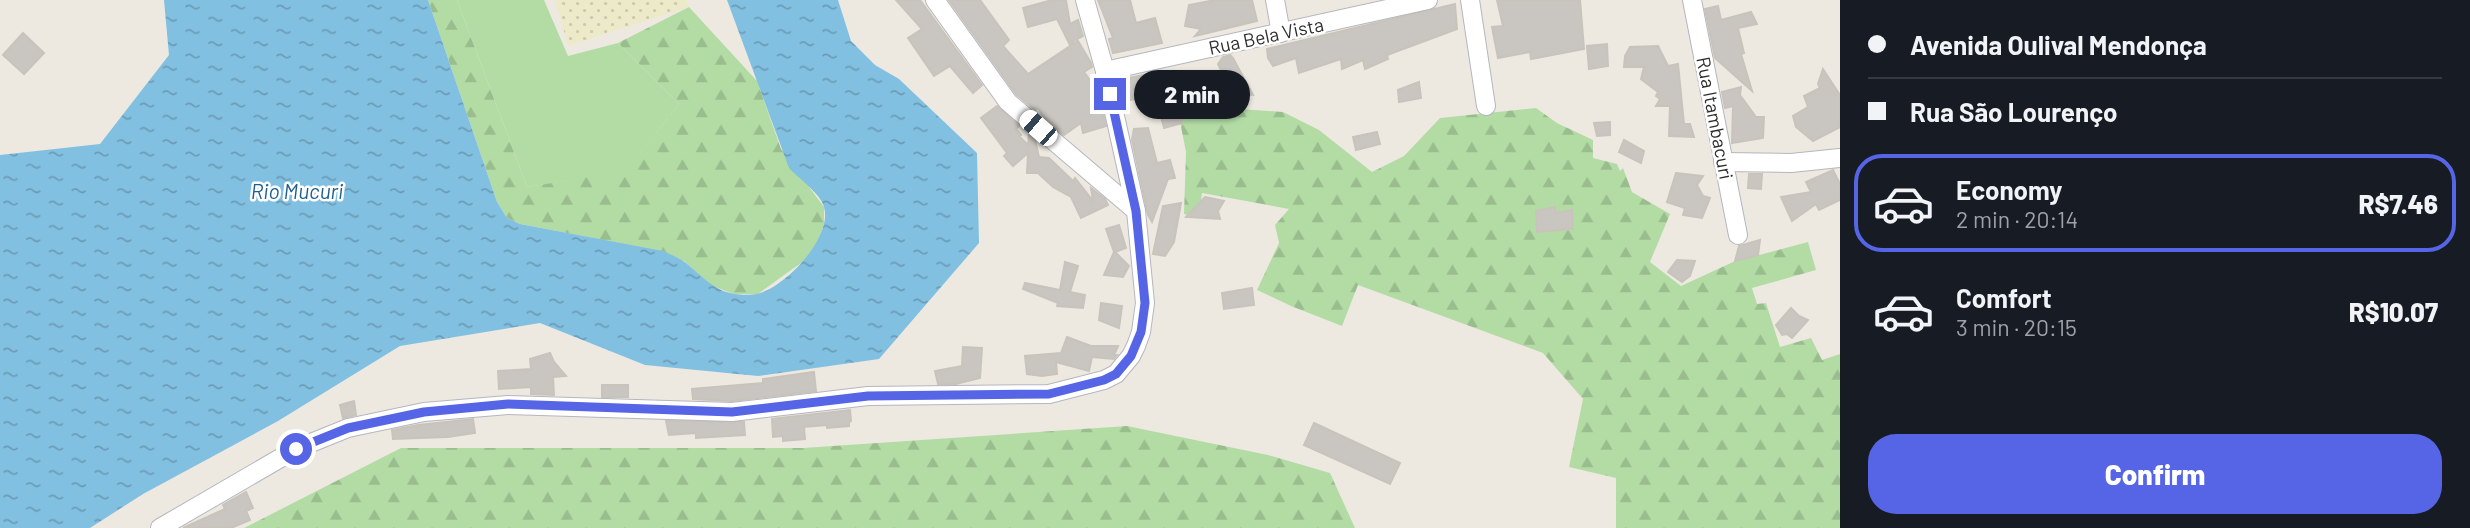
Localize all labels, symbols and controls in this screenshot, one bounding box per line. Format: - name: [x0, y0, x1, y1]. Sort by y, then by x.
- street label: Rua Bela Vista: [1206, 12, 1326, 59]
- text: Avenida Oulival Mendonça: [1910, 29, 2207, 60]
- street label: Rua Itambacuri: [1692, 55, 1739, 181]
- callout: 2 min: [1134, 70, 1250, 119]
- route end: [1094, 78, 1126, 110]
- text: 2 min: [1164, 80, 1220, 108]
- text: Rua São Lourenço: [1910, 96, 2117, 127]
- car: [1016, 106, 1061, 150]
- icon: car: [1872, 172, 1935, 235]
- text: Economy: [1956, 174, 2062, 205]
- water label: Rio Mucuri: [251, 178, 344, 203]
- text: R$7.46: [2359, 188, 2438, 219]
- text: 2 min · 20:14: [1956, 205, 2078, 233]
- icon: car: [1872, 280, 1935, 343]
- text: Comfort: [1956, 282, 2052, 313]
- text: R$10.07: [2349, 296, 2438, 327]
- text: 3 min · 20:15: [1956, 313, 2077, 341]
- route start: [280, 433, 312, 465]
- button: Confirm: [1868, 434, 2442, 514]

